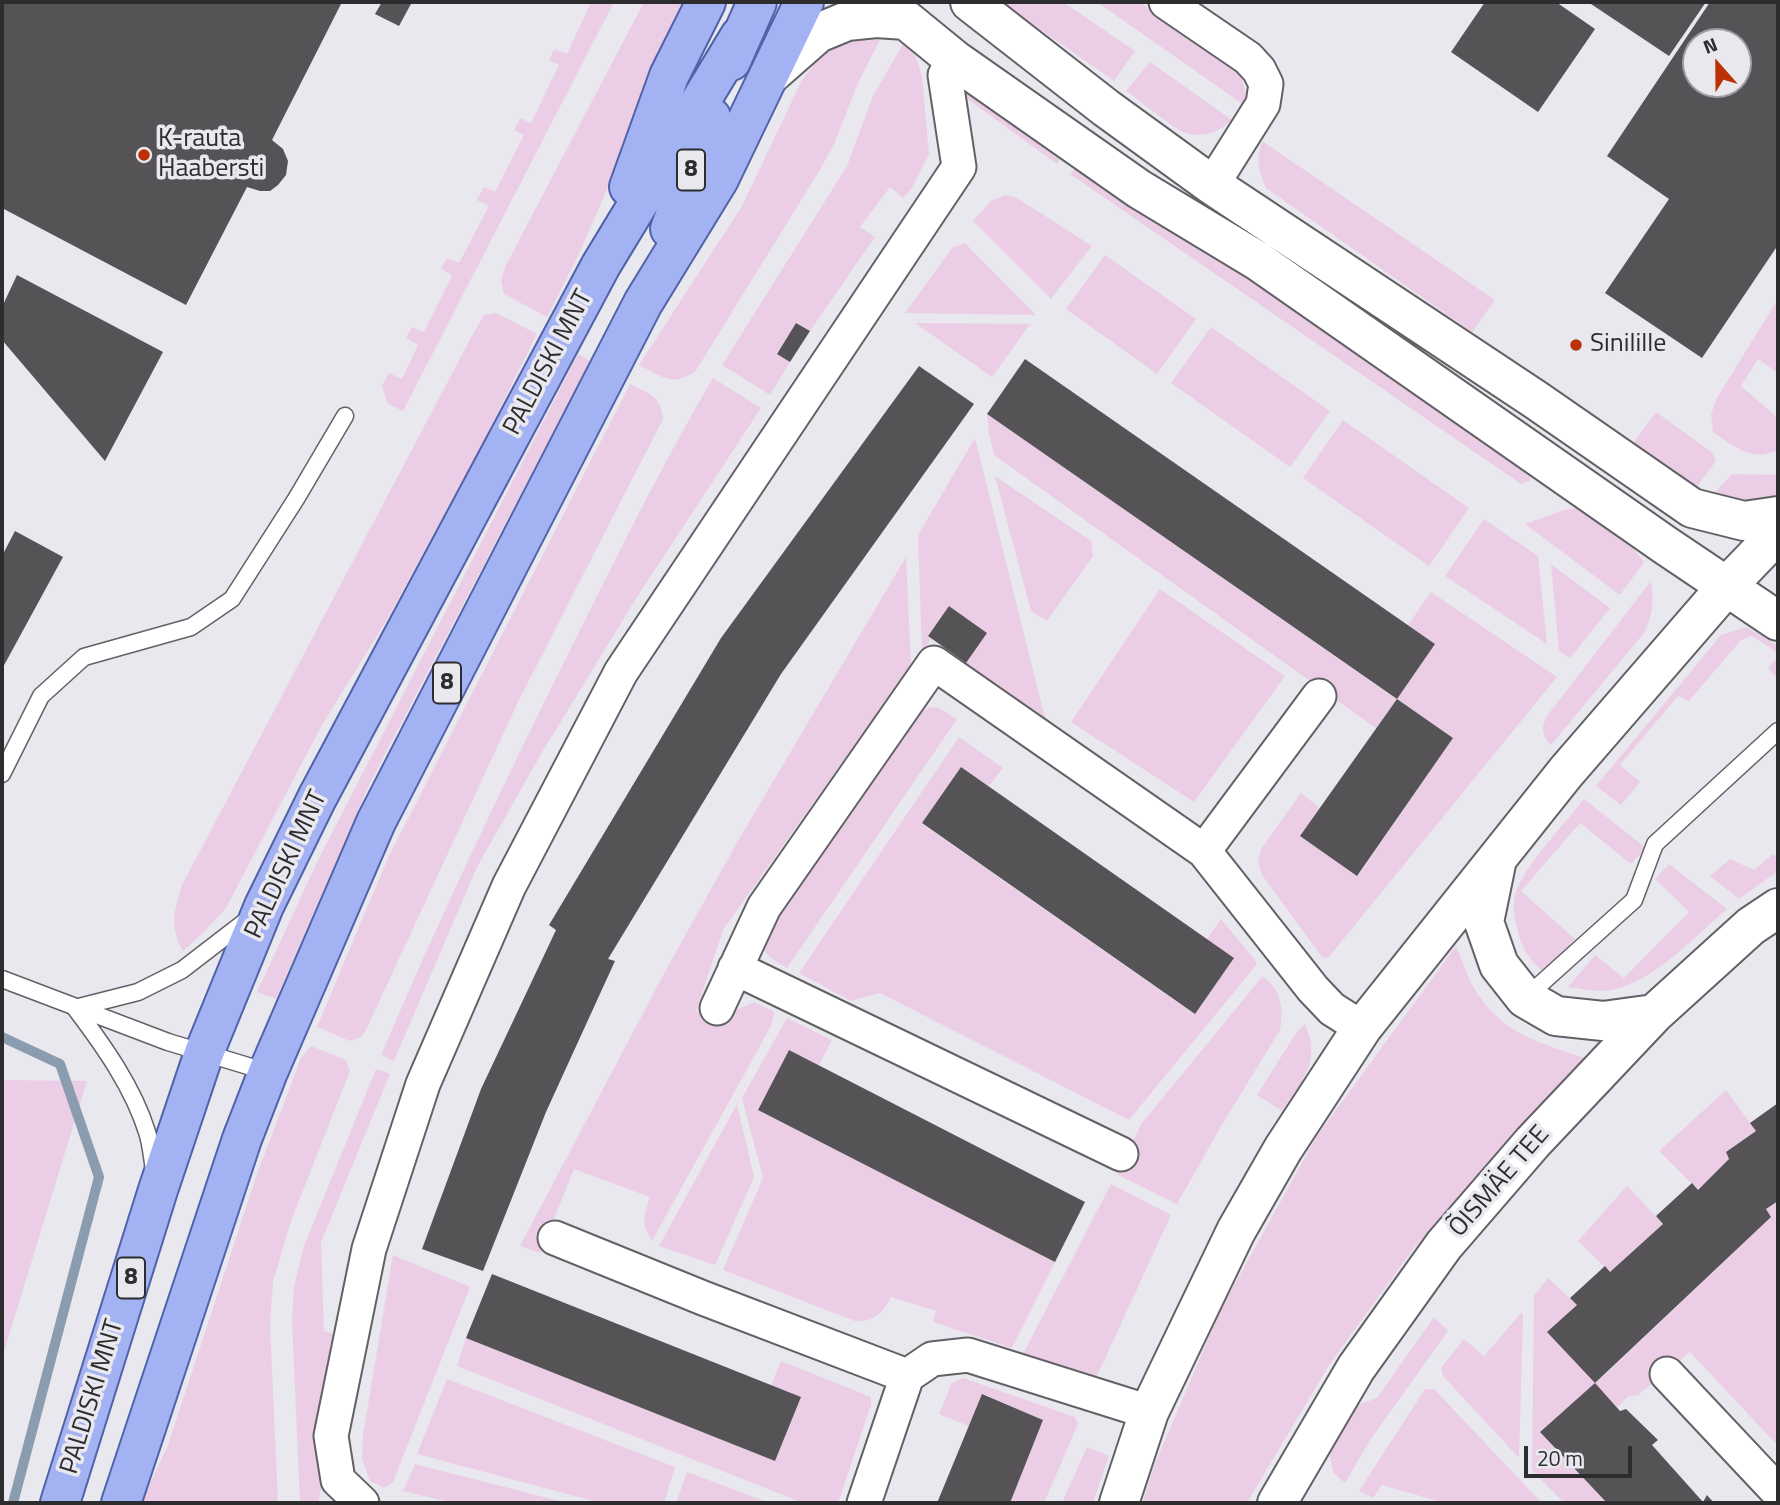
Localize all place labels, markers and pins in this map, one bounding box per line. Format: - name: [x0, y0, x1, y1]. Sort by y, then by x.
- place label: K-rauta Haabersti: [158, 124, 264, 186]
- marker: K-rauta Haabersti: [136, 147, 152, 163]
- place label: Sinilille: [1590, 329, 1666, 361]
- marker: Sinilille: [1568, 337, 1584, 353]

